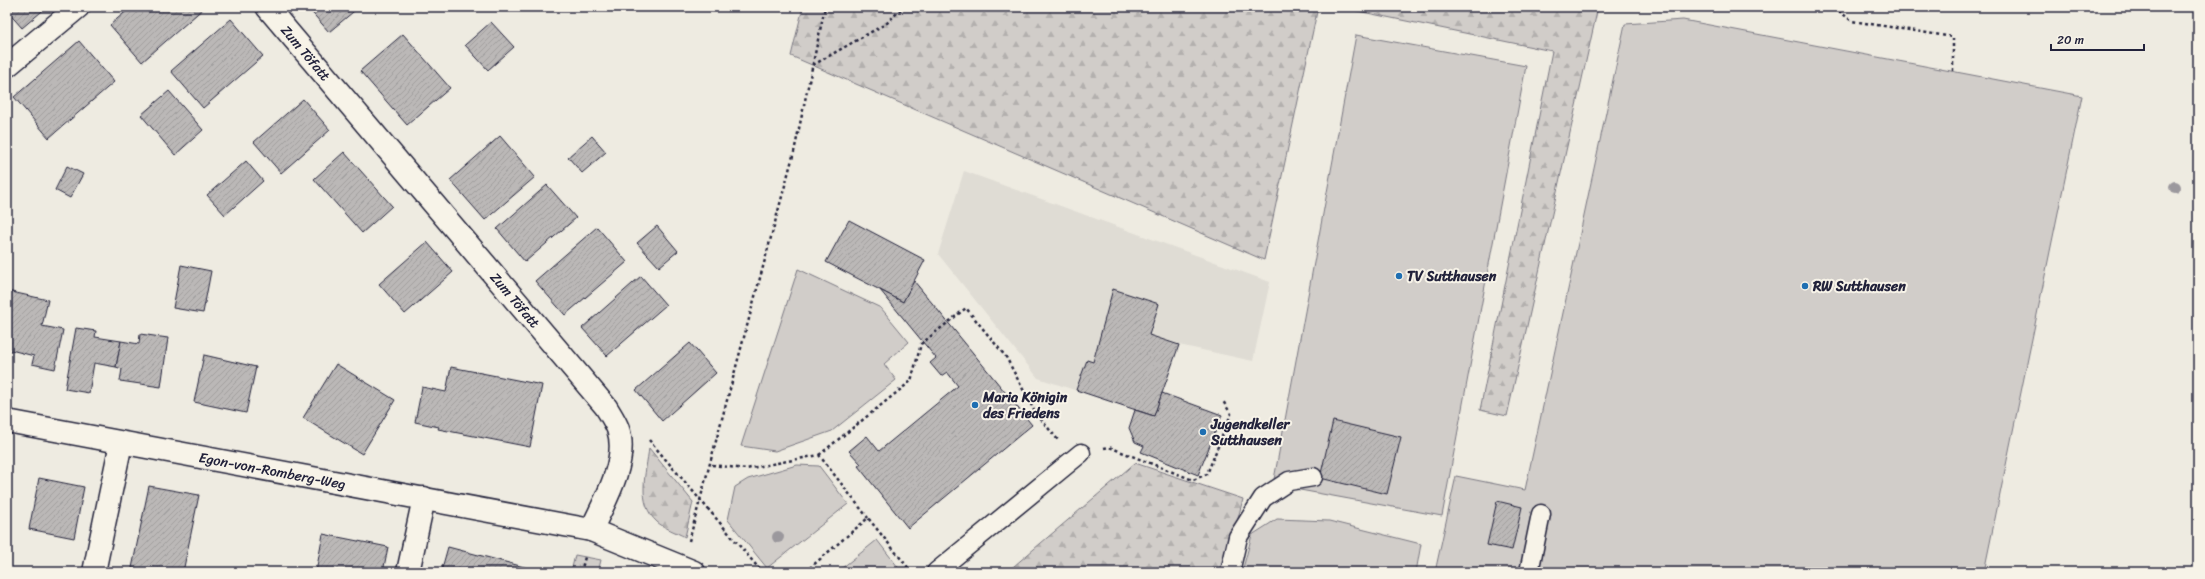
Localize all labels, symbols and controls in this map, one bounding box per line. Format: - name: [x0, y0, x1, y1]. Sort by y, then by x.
- street label: Zum Töfatt: [274, 19, 337, 87]
- scale bar: [2051, 26, 2144, 52]
- text: 20 m: [2057, 29, 2084, 51]
- place label: TV Sutthausen: [1407, 264, 1497, 289]
- street label: Zum Töfatt: [484, 266, 547, 334]
- marker: TV Sutthausen: [1394, 271, 1404, 281]
- place label: RW Sutthausen: [1812, 274, 1906, 299]
- marker: RW Sutthausen: [1800, 281, 1810, 291]
- place label: Maria Königin des Friedens: [982, 385, 1068, 426]
- marker: Maria Königin des Friedens: [970, 400, 980, 410]
- place label: Jugendkeller Sutthausen: [1210, 412, 1291, 453]
- marker: Jugendkeller Sutthausen: [1198, 427, 1208, 437]
- street label: Egon-von-Romberg-Weg: [197, 445, 348, 496]

